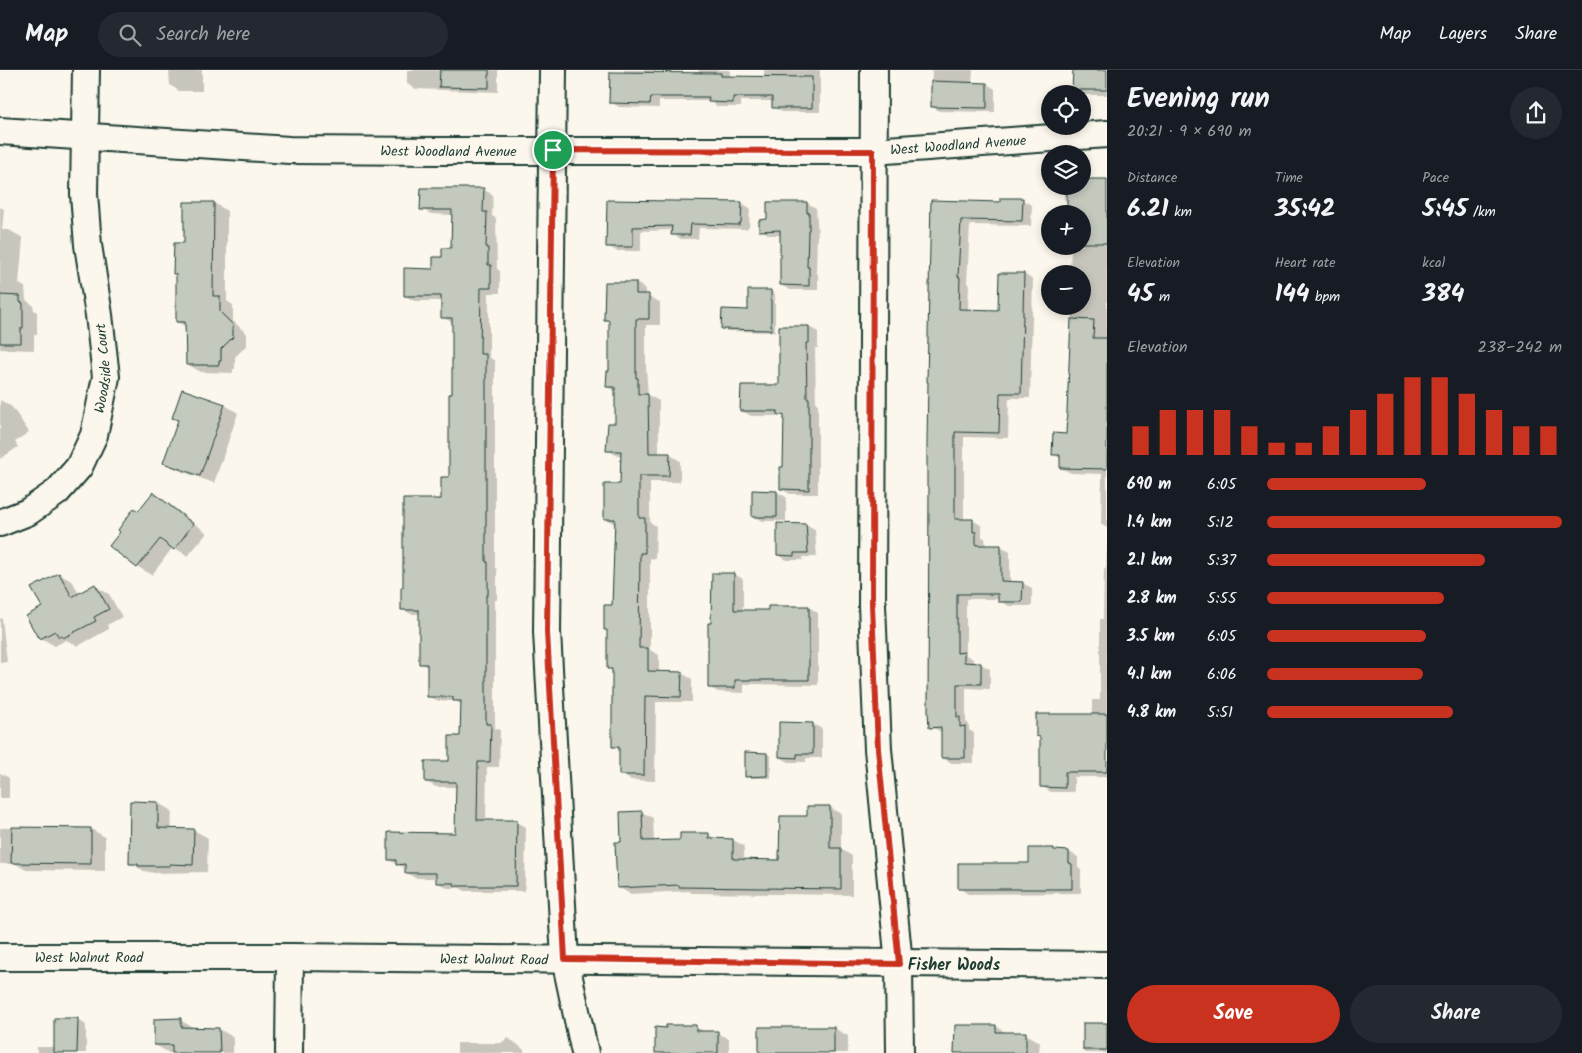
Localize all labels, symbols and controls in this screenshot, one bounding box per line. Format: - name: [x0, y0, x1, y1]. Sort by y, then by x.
- search box: [98, 12, 448, 57]
- text: Map: [25, 15, 68, 54]
- text: Search here: [156, 20, 250, 50]
- text: Map: [1380, 20, 1411, 49]
- text: Layers: [1439, 20, 1487, 49]
- text: Share: [1515, 20, 1557, 49]
- icon: search: [116, 21, 144, 49]
- text: Evening run: [1127, 77, 1270, 122]
- map controls: [1041, 85, 1091, 315]
- button: locate: [1041, 85, 1091, 135]
- button: share: [1510, 87, 1562, 139]
- text: 20:21 · 9 × 690 m: [1127, 119, 1251, 144]
- pin: [532, 129, 574, 171]
- street label: West Woodland Avenue: [889, 130, 1028, 162]
- icon: arrive: [539, 136, 567, 164]
- street label: West Woodland Avenue: [380, 141, 517, 163]
- button: layers: [1041, 145, 1091, 195]
- text: Distance: [1127, 167, 1177, 189]
- text: Time: [1275, 167, 1303, 189]
- text: Pace: [1422, 167, 1449, 189]
- text: 6.21: [1127, 189, 1169, 229]
- text: 35:42: [1275, 189, 1335, 229]
- text: 5:45: [1422, 189, 1467, 229]
- text: km: [1169, 201, 1192, 223]
- text: /km: [1467, 201, 1496, 223]
- button: +: [1041, 205, 1091, 255]
- text: Elevation: [1127, 252, 1180, 274]
- text: Heart rate: [1275, 252, 1336, 274]
- text: kcal: [1422, 252, 1445, 274]
- button: −: [1041, 265, 1091, 315]
- text: 45: [1127, 274, 1153, 314]
- text: 144: [1275, 274, 1309, 314]
- text: 384: [1422, 274, 1464, 314]
- text: m: [1153, 286, 1170, 308]
- text: bpm: [1309, 286, 1340, 308]
- street label: Woodside Court: [89, 321, 118, 415]
- text: Elevation: [1127, 335, 1188, 360]
- text: 238–242 m: [1478, 335, 1562, 360]
- text: 690 m: [1127, 472, 1171, 497]
- text: 6:05: [1207, 472, 1236, 497]
- text: 1.4 km: [1127, 510, 1172, 535]
- text: 5:12: [1207, 510, 1234, 535]
- text: 2.1 km: [1127, 548, 1172, 573]
- text: 5:37: [1207, 548, 1236, 573]
- text: 2.8 km: [1127, 586, 1177, 611]
- text: 5:55: [1207, 586, 1237, 611]
- text: 3.5 km: [1127, 624, 1175, 649]
- text: 6:05: [1207, 624, 1236, 649]
- text: 4.1 km: [1127, 662, 1172, 687]
- text: 6:06: [1207, 662, 1237, 687]
- text: 4.8 km: [1127, 700, 1176, 725]
- text: 5:51: [1207, 700, 1233, 725]
- street label: West Walnut Road: [35, 947, 144, 969]
- street label: West Walnut Road: [440, 948, 549, 972]
- district label: Fisher Woods: [908, 953, 1001, 978]
- button: Save: [1127, 985, 1340, 1043]
- button: Share: [1350, 985, 1562, 1043]

